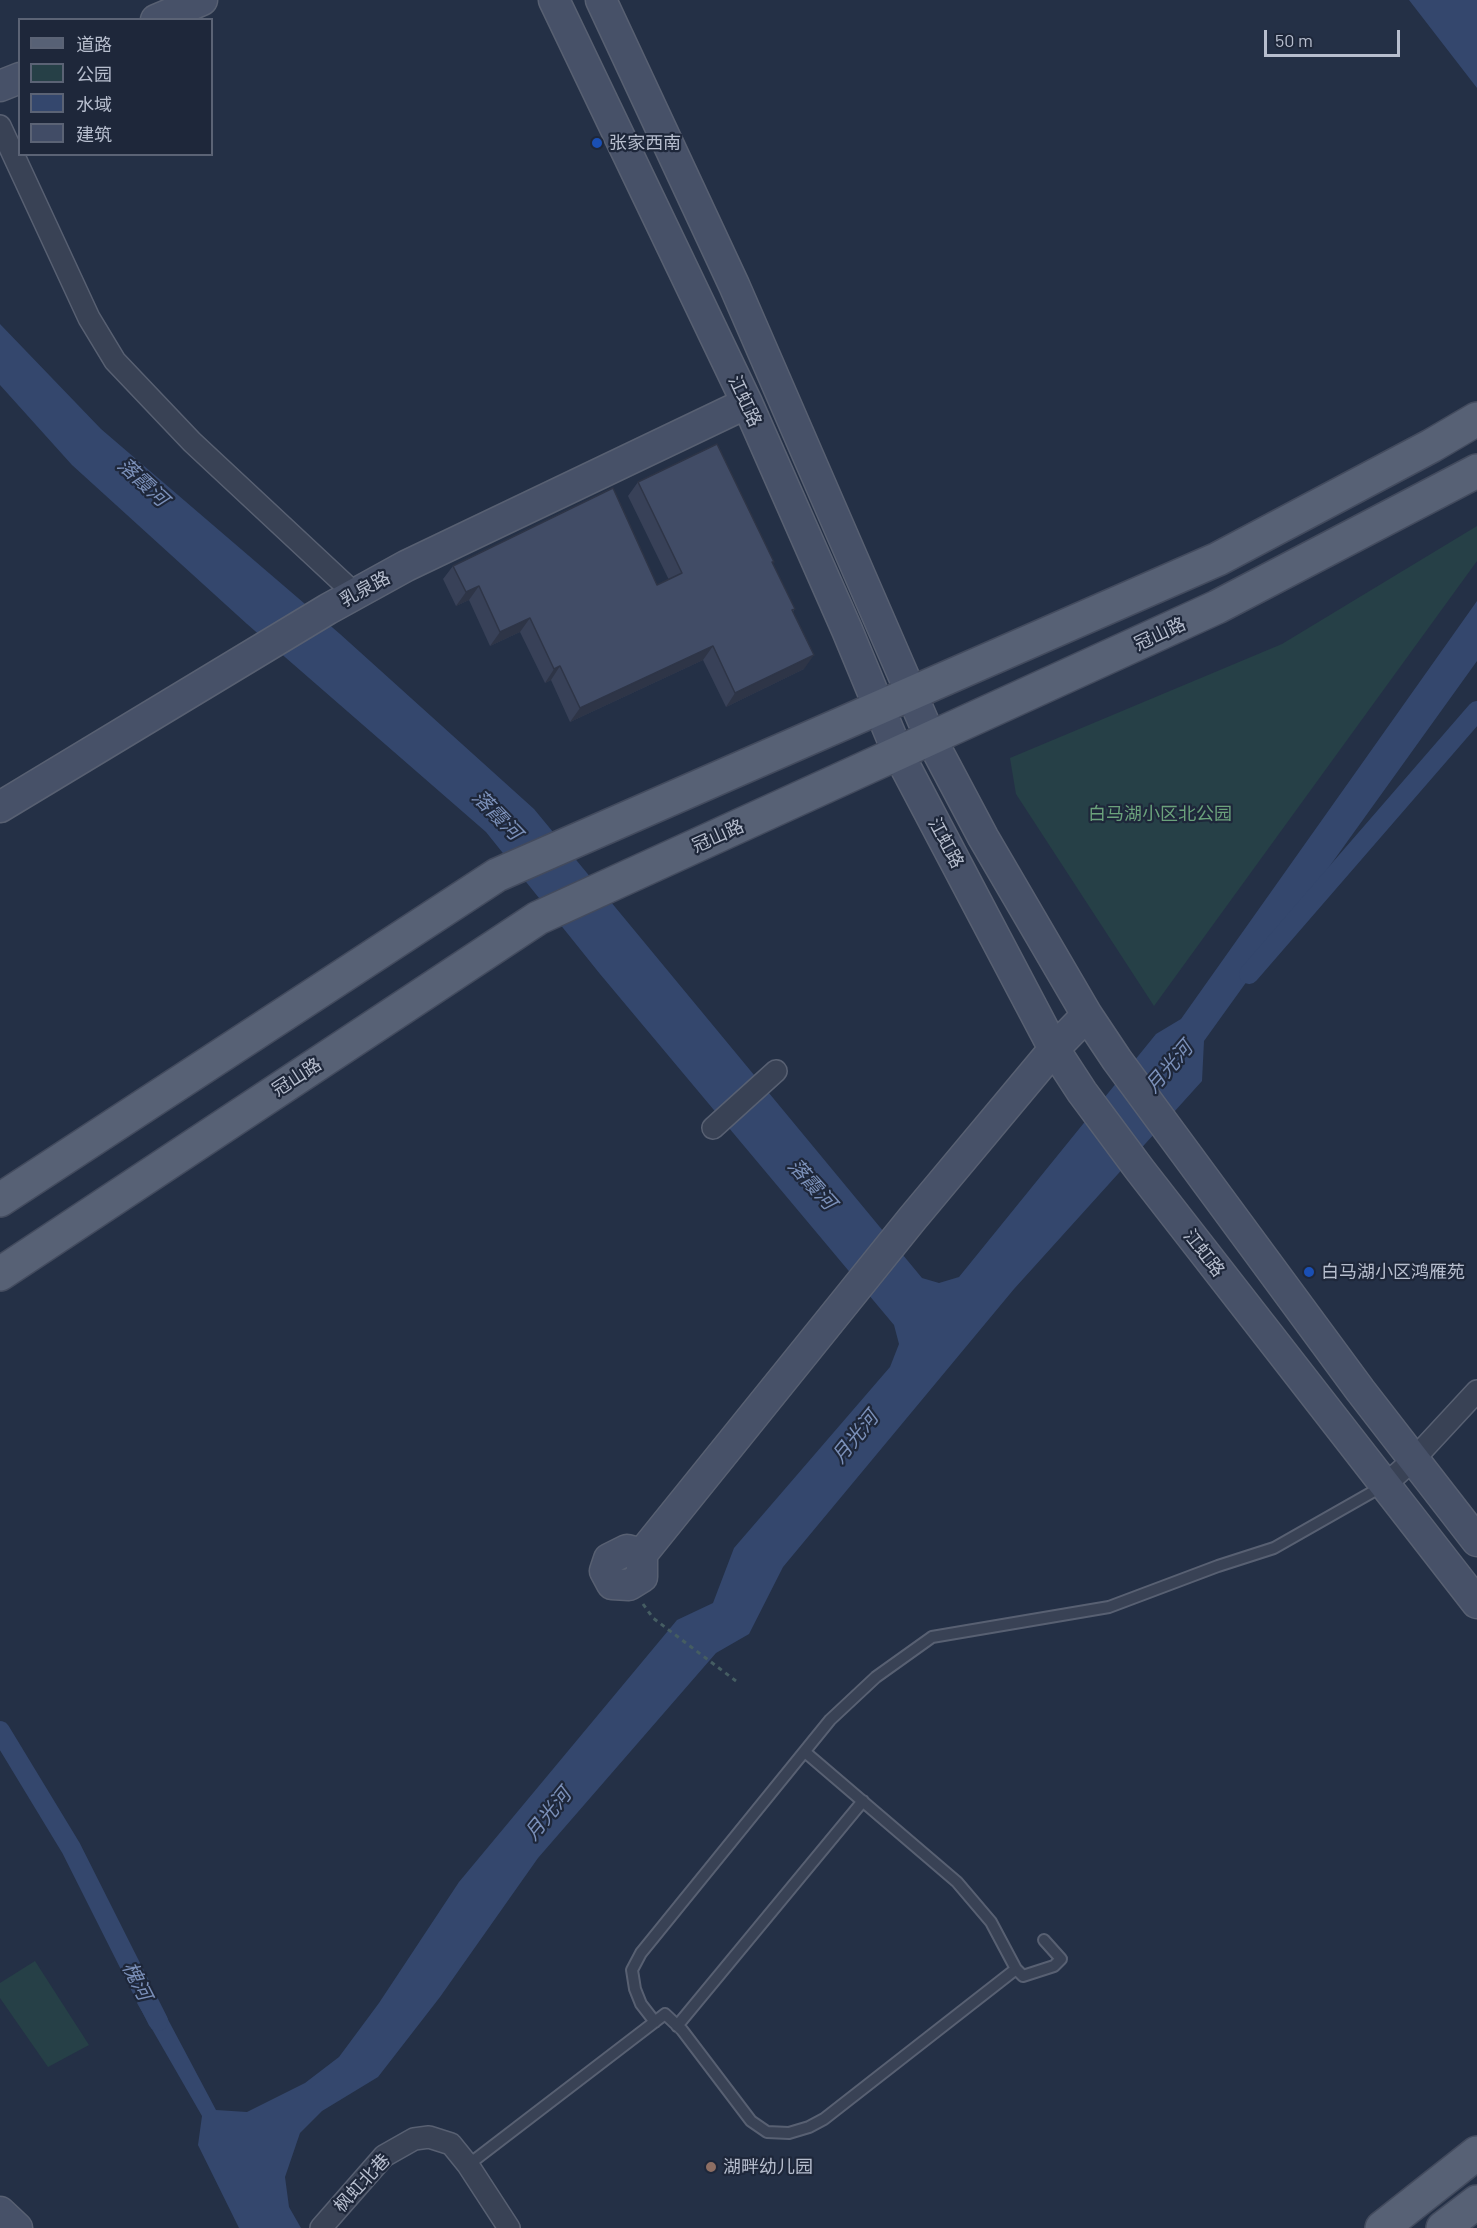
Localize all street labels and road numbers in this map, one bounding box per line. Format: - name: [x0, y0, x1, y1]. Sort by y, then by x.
- street label: 江虹路: [724, 372, 766, 430]
- street label: 乳泉路: [336, 566, 394, 612]
- street label: 冠山路: [1131, 613, 1189, 655]
- street label: 江虹路: [924, 814, 968, 872]
- street label: 冠山路: [689, 815, 747, 857]
- street label: 冠山路: [268, 1053, 326, 1101]
- street label: 江虹路: [1179, 1225, 1229, 1281]
- street label: 枫虹北巷: [330, 2149, 394, 2217]

